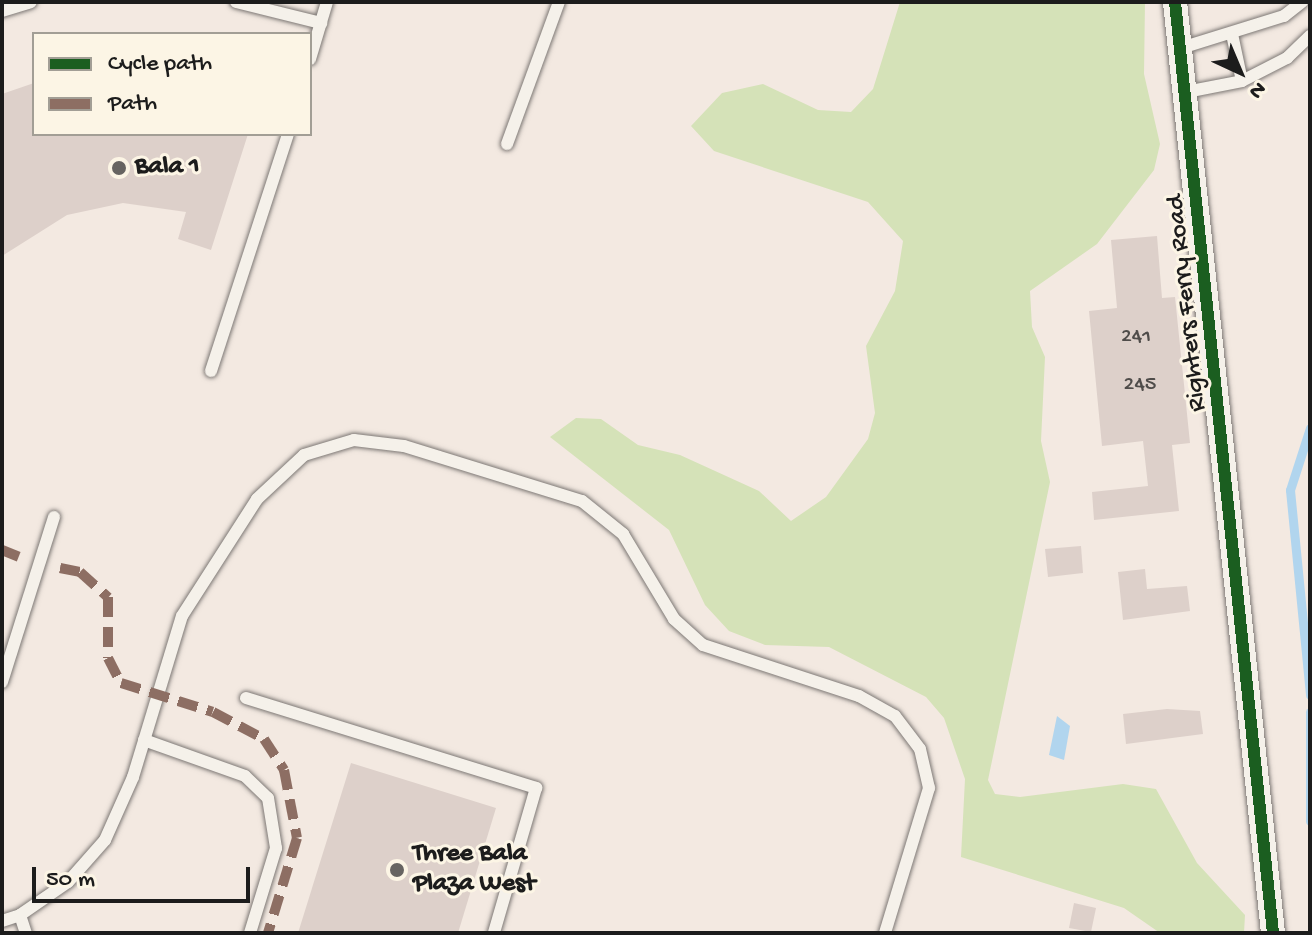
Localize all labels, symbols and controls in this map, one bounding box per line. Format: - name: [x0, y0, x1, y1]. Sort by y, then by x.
- legend: [32, 32, 312, 136]
- north arrow: [1200, 32, 1280, 112]
- text: Cycle path: [108, 50, 212, 79]
- text: N: [1242, 75, 1271, 104]
- text: Path: [108, 90, 157, 119]
- place label: Bala 1: [135, 152, 200, 184]
- marker: Bala 1: [110, 159, 128, 177]
- street label: Righters Ferry Road: [1161, 193, 1215, 413]
- house number: 241: [1121, 325, 1151, 351]
- house number: 245: [1124, 373, 1156, 399]
- place label: Three Bala Plaza West: [413, 839, 535, 900]
- scale bar: [36, 851, 254, 901]
- marker: Three Bala Plaza West: [388, 861, 406, 879]
- text: 50 m: [46, 866, 95, 895]

